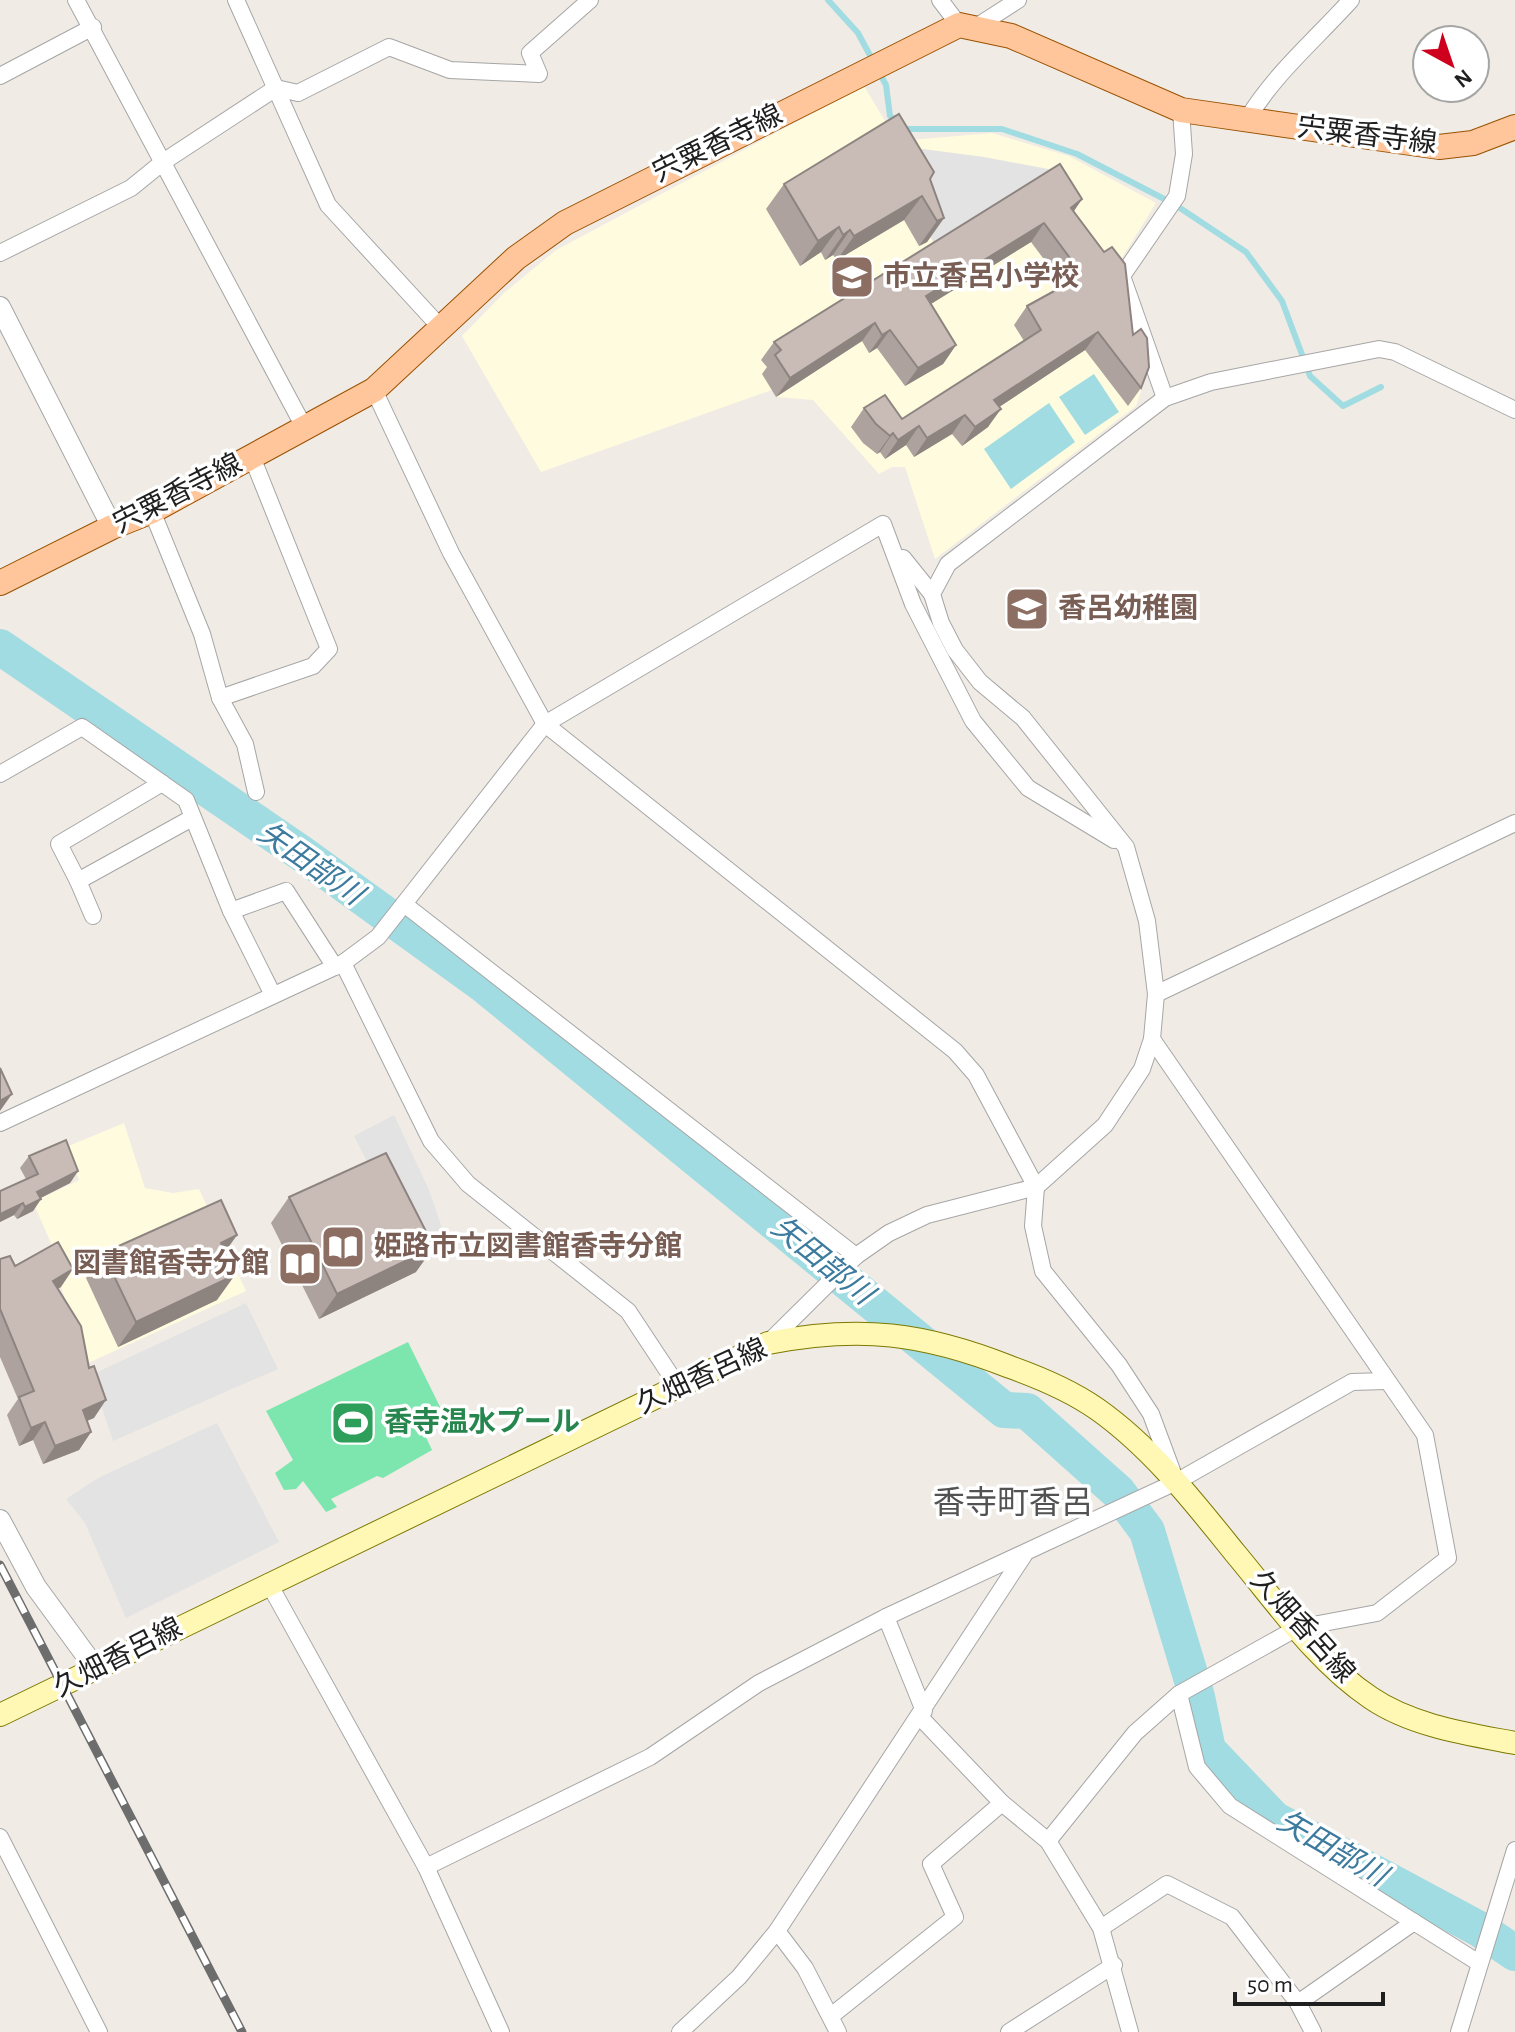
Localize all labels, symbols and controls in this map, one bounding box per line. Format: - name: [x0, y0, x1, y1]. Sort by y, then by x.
- north arrow: [1411, 24, 1491, 104]
- text: N: [1450, 65, 1476, 92]
- street label: 宍粟香寺線: [648, 99, 787, 187]
- street label: 宍粟香寺線: [1296, 112, 1438, 158]
- school or university icon: 市立香呂小学校: [828, 253, 876, 301]
- place label: 市立香呂小学校: [883, 261, 1079, 291]
- street label: 宍粟香寺線: [108, 448, 247, 538]
- school or university icon: 香呂幼稚園: [1003, 585, 1051, 633]
- place label: 香呂幼稚園: [1058, 593, 1198, 623]
- water label: 矢田部川: [252, 816, 371, 912]
- water label: 矢田部川: [766, 1210, 882, 1312]
- library icon: 姫路市立図書館香寺分館: [319, 1223, 367, 1271]
- place label: 姫路市立図書館香寺分館: [374, 1230, 682, 1261]
- library icon: 図書館香寺分館: [276, 1240, 324, 1288]
- place label: 図書館香寺分館: [73, 1247, 269, 1278]
- street label: 久畑香呂線: [632, 1333, 771, 1419]
- sports icon: 香寺温水プール: [329, 1399, 377, 1447]
- place label: 香寺温水プール: [384, 1406, 580, 1437]
- district label: 香寺町香呂: [933, 1486, 1093, 1519]
- street label: 久畑香呂線: [1245, 1564, 1361, 1688]
- street label: 久畑香呂線: [48, 1612, 187, 1702]
- water label: 矢田部川: [1273, 1804, 1395, 1893]
- scale bar: [1235, 1956, 1383, 2006]
- text: 50 m: [1247, 1973, 1293, 1997]

